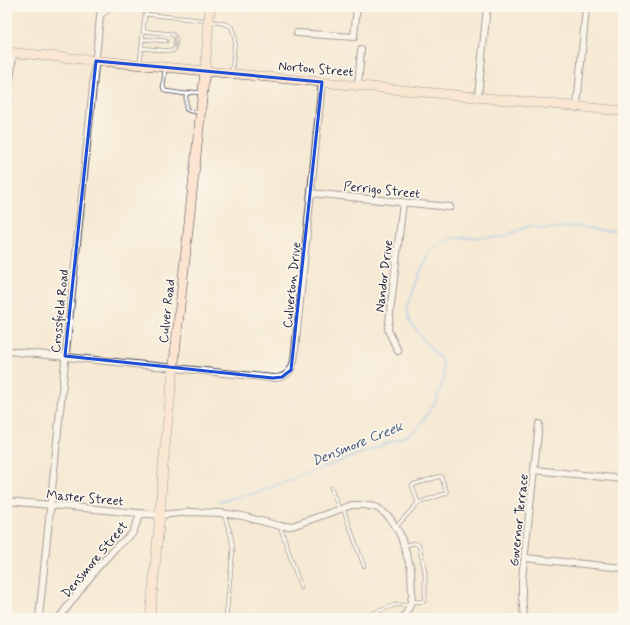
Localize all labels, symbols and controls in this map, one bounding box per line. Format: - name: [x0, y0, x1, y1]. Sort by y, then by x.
- one-way arrow: [172, 36, 178, 49]
- street label: Norton Street: [278, 58, 354, 81]
- street label: Perrigo Street: [343, 178, 421, 203]
- street label: Nandor Drive: [372, 239, 397, 313]
- street label: Culverton Drive: [280, 241, 305, 329]
- street label: Crossfield Road: [48, 268, 73, 354]
- street label: Culver Road: [156, 278, 179, 344]
- water label: Densmore Creek: [309, 417, 407, 470]
- street label: Governor Terrace: [506, 473, 533, 567]
- street label: Master Street: [46, 487, 124, 510]
- street label: Densmore Street: [58, 518, 132, 602]

